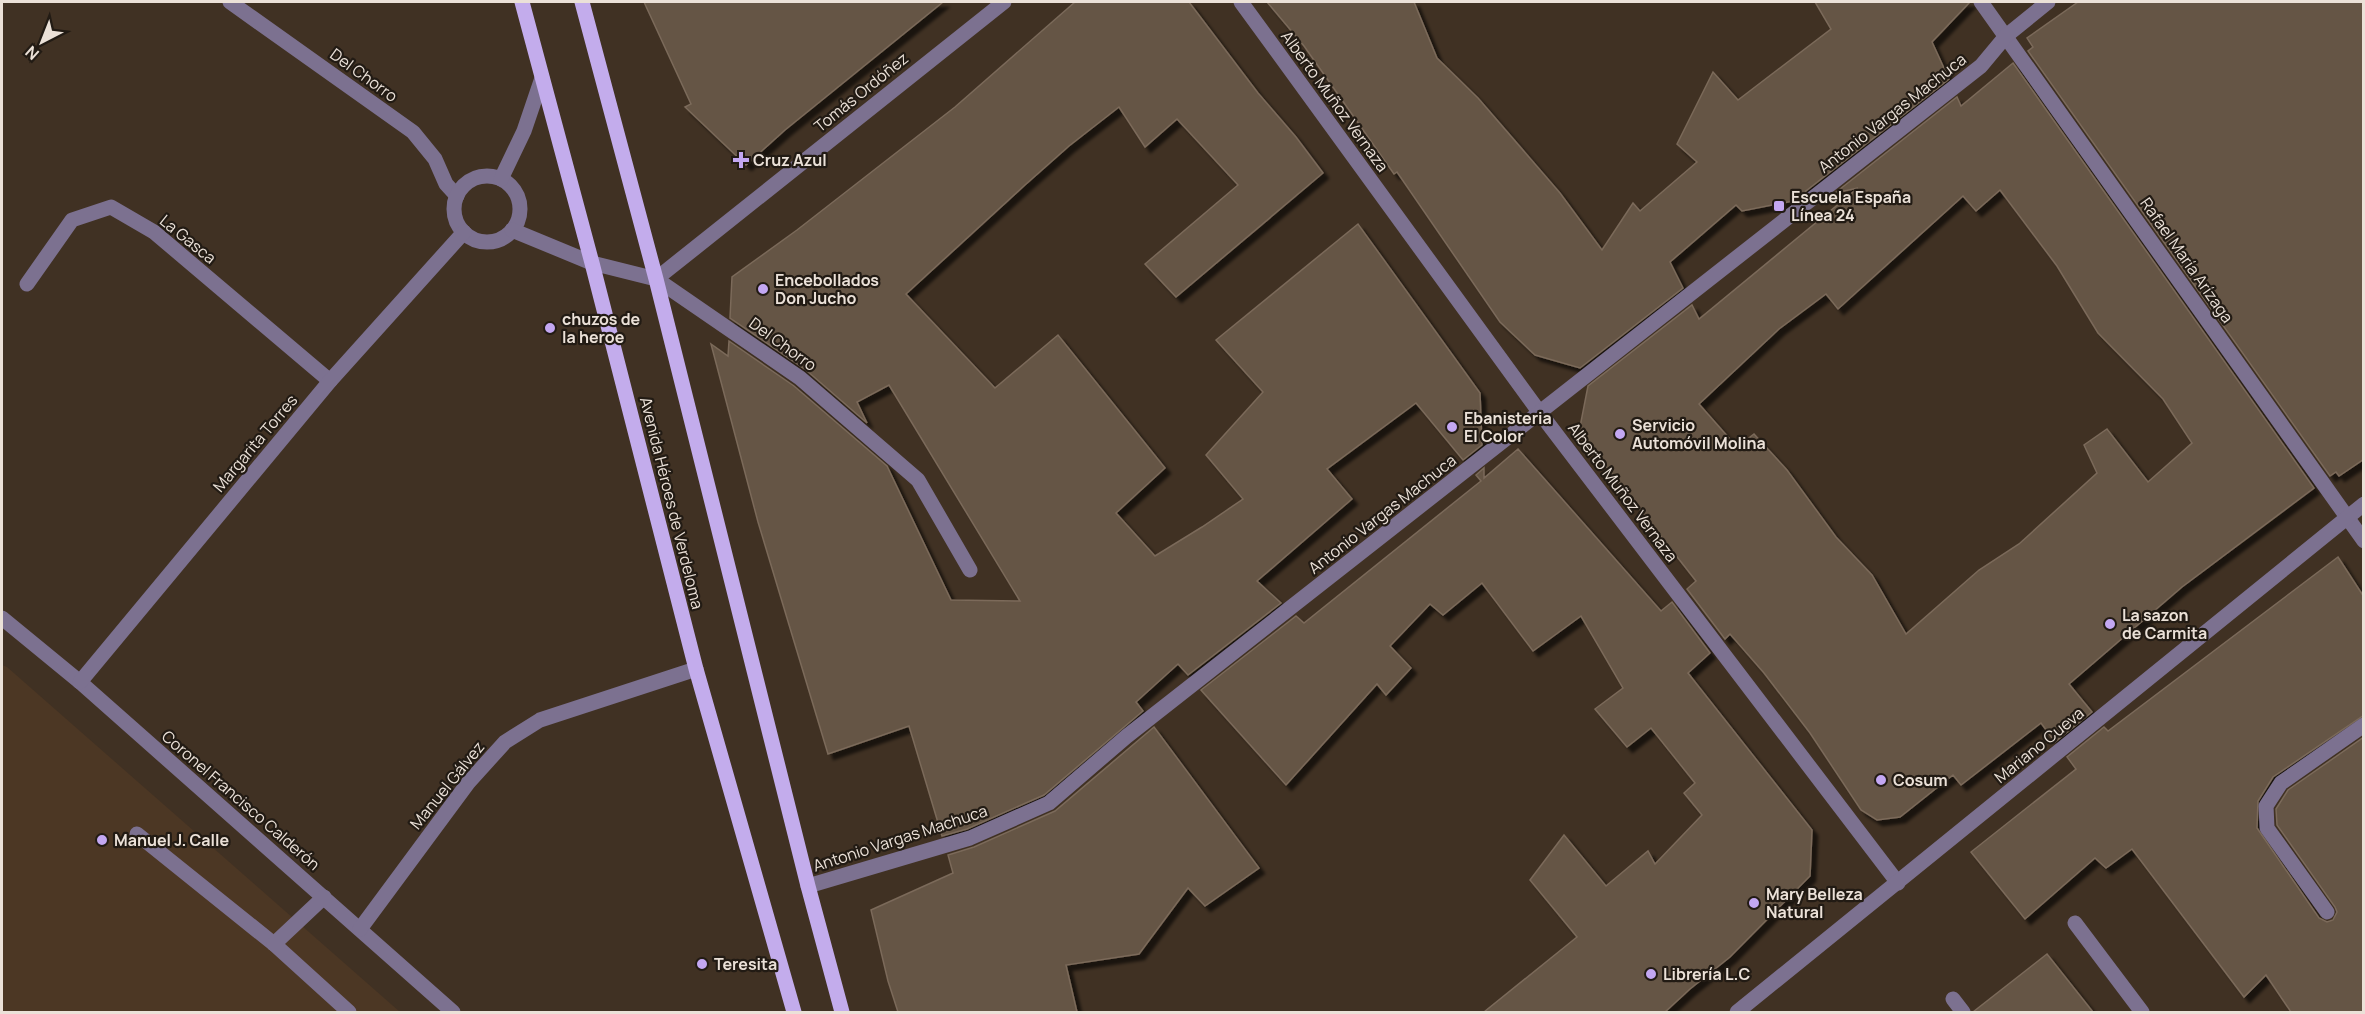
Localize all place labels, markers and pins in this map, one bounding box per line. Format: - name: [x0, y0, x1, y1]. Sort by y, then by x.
- place label: Cruz Azul: [753, 149, 827, 171]
- marker: Cruz Azul: [734, 153, 748, 167]
- place label: Escuela España Línea 24: [1791, 186, 1911, 226]
- marker: Escuela España Línea 24: [1772, 199, 1786, 213]
- place label: Encebollados Don Jucho: [775, 269, 879, 309]
- marker: Encebollados Don Jucho: [756, 282, 770, 296]
- place label: chuzos de la heroe: [562, 308, 641, 348]
- marker: chuzos de la heroe: [543, 321, 557, 335]
- place label: Ebanisteria El Color: [1464, 407, 1552, 447]
- place label: Servicio Automóvil Molina: [1632, 414, 1766, 454]
- marker: Ebanisteria El Color: [1445, 420, 1459, 434]
- marker: Servicio Automóvil Molina: [1613, 427, 1627, 441]
- place label: La sazon de Carmita: [2122, 604, 2207, 644]
- marker: La sazon de Carmita: [2103, 617, 2117, 631]
- place label: Cosum: [1893, 769, 1948, 791]
- marker: Cosum: [1874, 773, 1888, 787]
- place label: Manuel J. Calle: [114, 829, 230, 851]
- marker: Manuel J. Calle: [95, 833, 109, 847]
- place label: Mary Belleza Natural: [1766, 883, 1863, 923]
- marker: Mary Belleza Natural: [1747, 896, 1761, 910]
- place label: Teresita: [714, 953, 777, 975]
- marker: Teresita: [695, 957, 709, 971]
- place label: Librería L.C: [1663, 963, 1750, 985]
- marker: Librería L.C: [1644, 967, 1658, 981]

